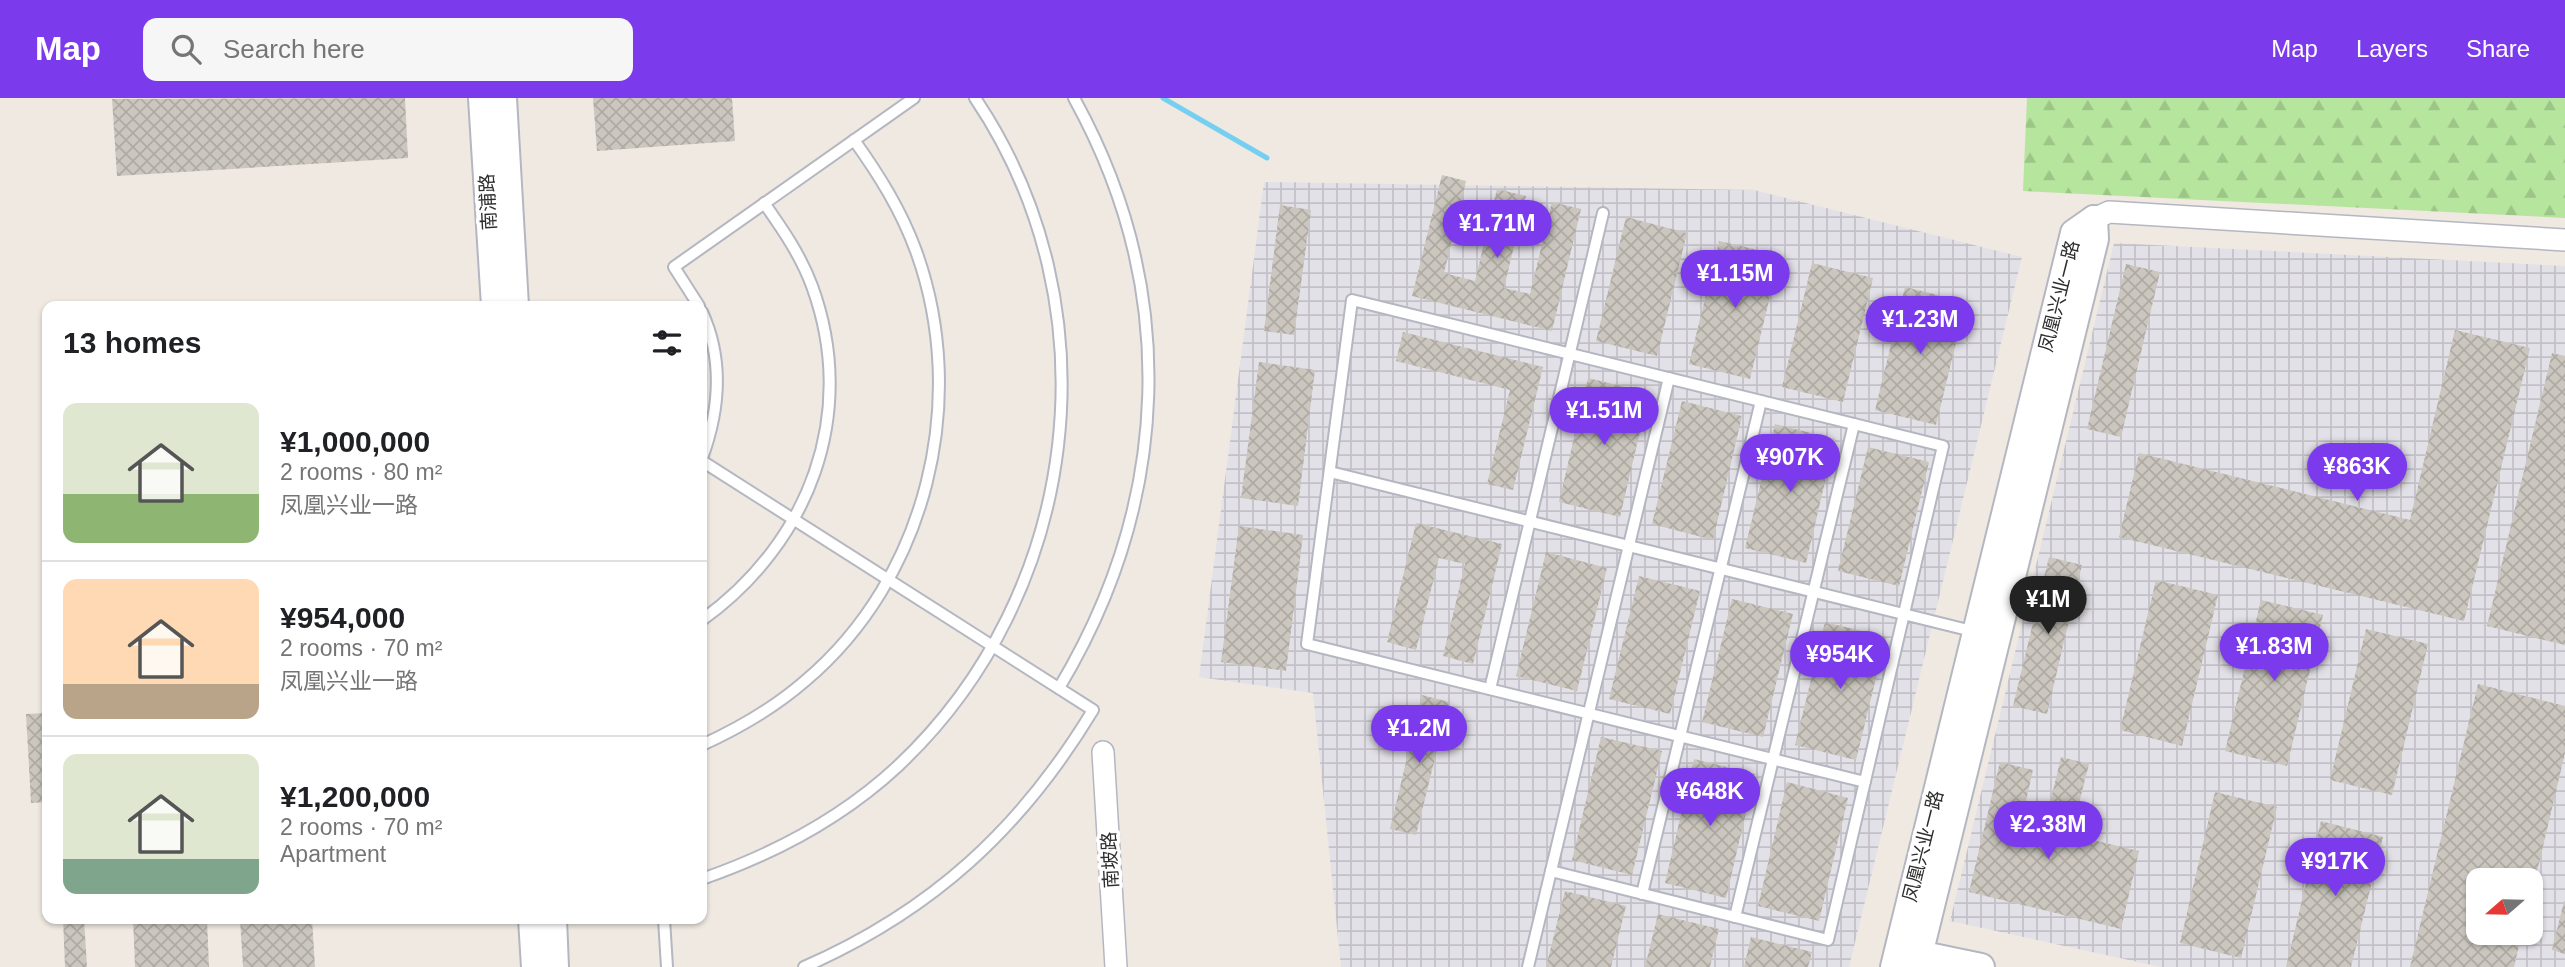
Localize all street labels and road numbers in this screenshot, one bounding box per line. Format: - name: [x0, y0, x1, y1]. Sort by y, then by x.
- street label: 南浦路: [476, 173, 500, 231]
- street label: 凤凰兴业一路: [2035, 238, 2083, 354]
- street label: 凤凰兴业一路: [1899, 788, 1947, 904]
- street label: 南坡路: [1098, 831, 1122, 889]

